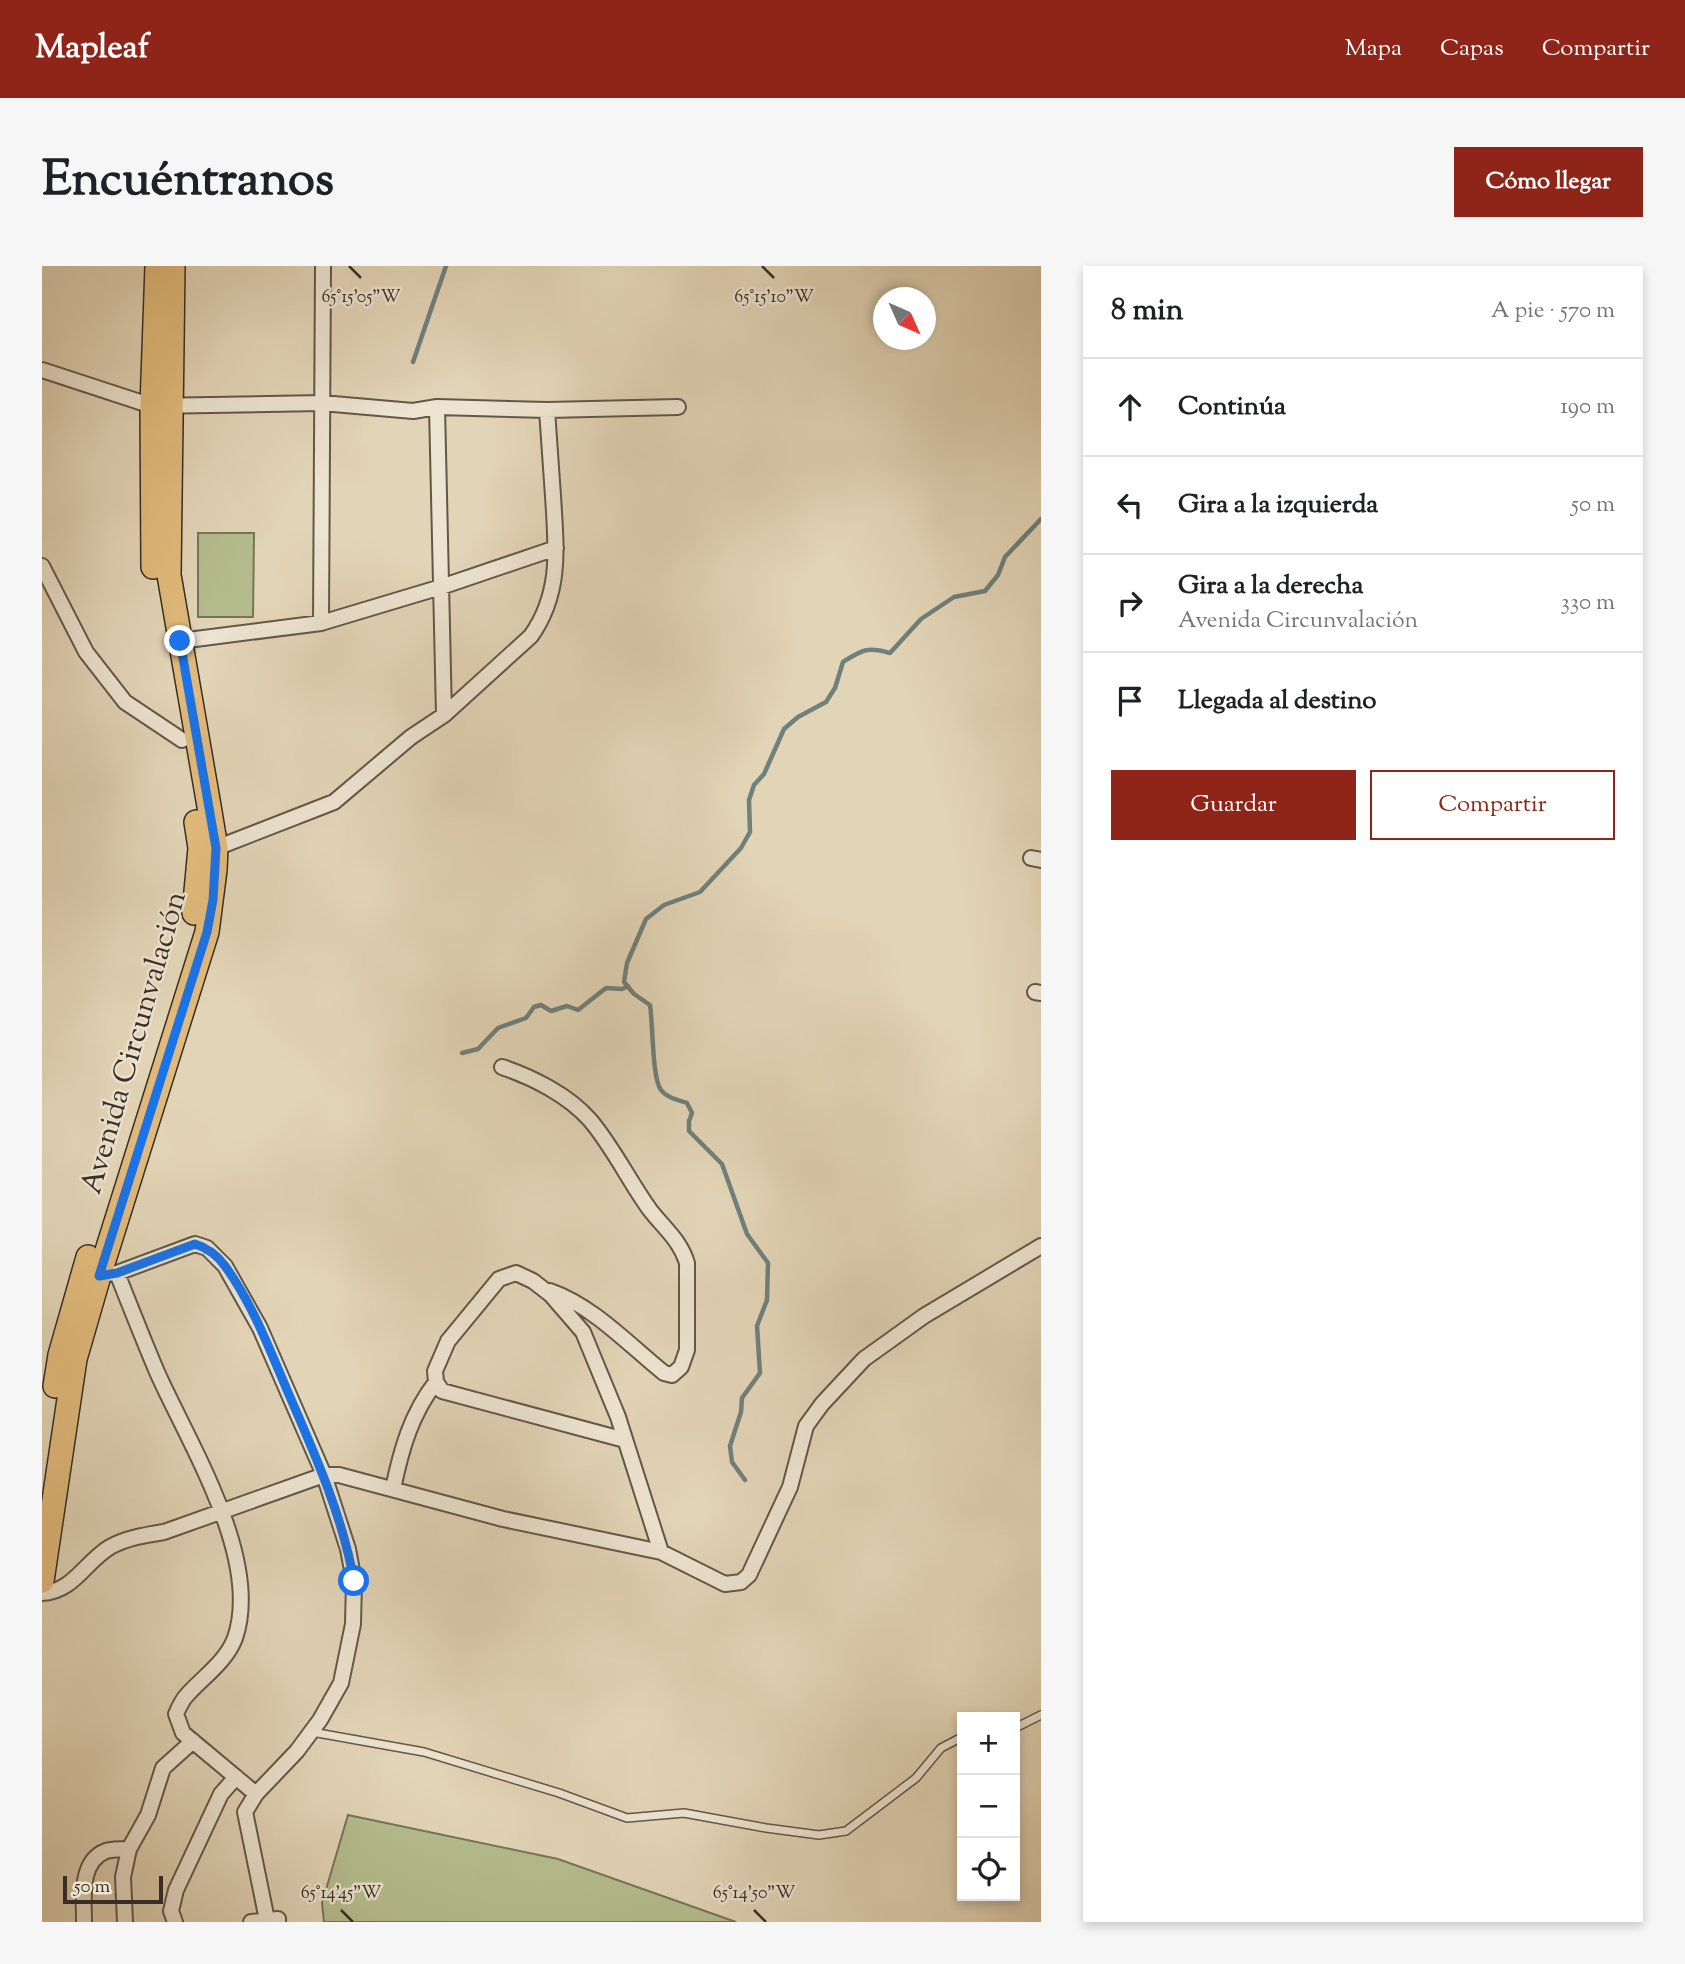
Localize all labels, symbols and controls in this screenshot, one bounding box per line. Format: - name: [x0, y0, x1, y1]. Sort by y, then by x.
- text: Mapleaf: [35, 25, 149, 73]
- text: Mapa: [1345, 32, 1402, 66]
- text: Capas: [1440, 32, 1504, 66]
- text: Compartir: [1542, 32, 1650, 66]
- text: Encuéntranos: [42, 147, 334, 217]
- button: Cómo llegar: [1454, 147, 1643, 217]
- text: 65°15'05"W: [321, 285, 401, 311]
- text: 65°15'10"W: [734, 285, 814, 311]
- north arrow: [873, 287, 936, 350]
- text: 8 min: [1111, 290, 1183, 333]
- text: A pie · 570 m: [1491, 295, 1615, 328]
- icon: ahead: [1111, 388, 1149, 426]
- text: Continúa: [1178, 389, 1286, 426]
- text: 190 m: [1560, 391, 1615, 424]
- icon: left: [1111, 486, 1149, 524]
- text: Gira a la izquierda: [1178, 487, 1378, 524]
- text: 50 m: [1571, 489, 1615, 522]
- text: Gira a la derecha: [1178, 568, 1363, 605]
- icon: right: [1111, 584, 1149, 622]
- text: 330 m: [1561, 587, 1615, 620]
- text: Avenida Circunvalación: [1178, 605, 1418, 638]
- route end: [164, 625, 195, 656]
- icon: arrive: [1111, 682, 1149, 720]
- text: Llegada al destino: [1178, 683, 1376, 720]
- button: Guardar: [1111, 770, 1356, 840]
- button: Compartir: [1370, 770, 1615, 840]
- street label: Avenida Circunvalación: [71, 886, 199, 1199]
- route start: [338, 1565, 369, 1596]
- map controls: [957, 1712, 1020, 1901]
- button: +: [957, 1712, 1020, 1775]
- button: −: [957, 1775, 1020, 1838]
- button: locate: [957, 1838, 1020, 1901]
- scale bar: [63, 1873, 163, 1905]
- text: 50 m: [74, 1874, 110, 1901]
- text: 65°14'45"W: [301, 1881, 381, 1907]
- text: 65°14'50"W: [713, 1881, 795, 1907]

